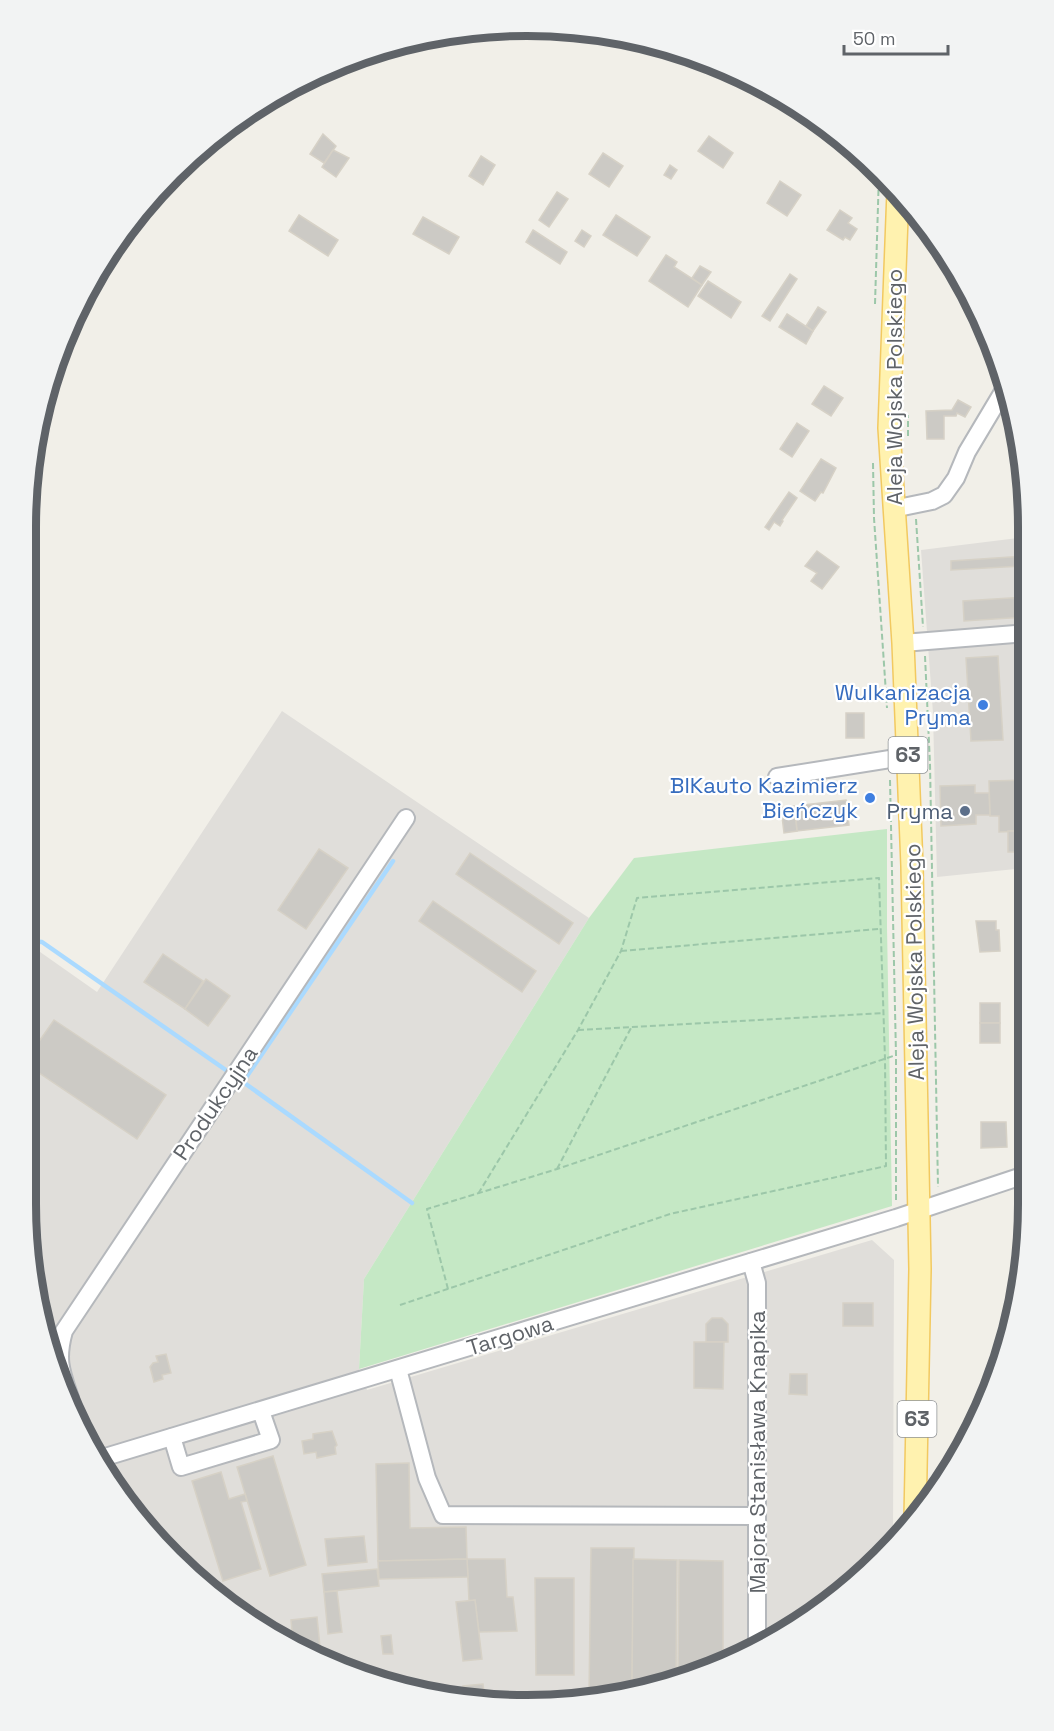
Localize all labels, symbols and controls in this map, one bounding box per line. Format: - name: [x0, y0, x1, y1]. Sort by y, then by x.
- scale bar: [844, 18, 948, 56]
- text: 50 m: [853, 27, 895, 50]
- street label: Aleja Wojska Polskiego: [880, 269, 908, 505]
- place label: Wulkanizacja Pryma: [835, 678, 971, 731]
- marker: Wulkanizacja Pryma: [976, 698, 990, 712]
- road number: 63: [888, 737, 928, 773]
- place label: BIKauto Kazimierz Bieńczyk: [670, 771, 858, 824]
- marker: BIKauto Kazimierz Bieńczyk: [863, 791, 877, 805]
- place label: Pryma: [886, 797, 953, 825]
- marker: Pryma: [958, 804, 972, 818]
- street label: Aleja Wojska Polskiego: [898, 843, 930, 1081]
- street label: Produkcyjna: [167, 1040, 264, 1165]
- street label: Targowa: [463, 1308, 557, 1361]
- street label: Majora Stanisława Knapika: [743, 1310, 771, 1594]
- road number: 63: [898, 1401, 936, 1437]

